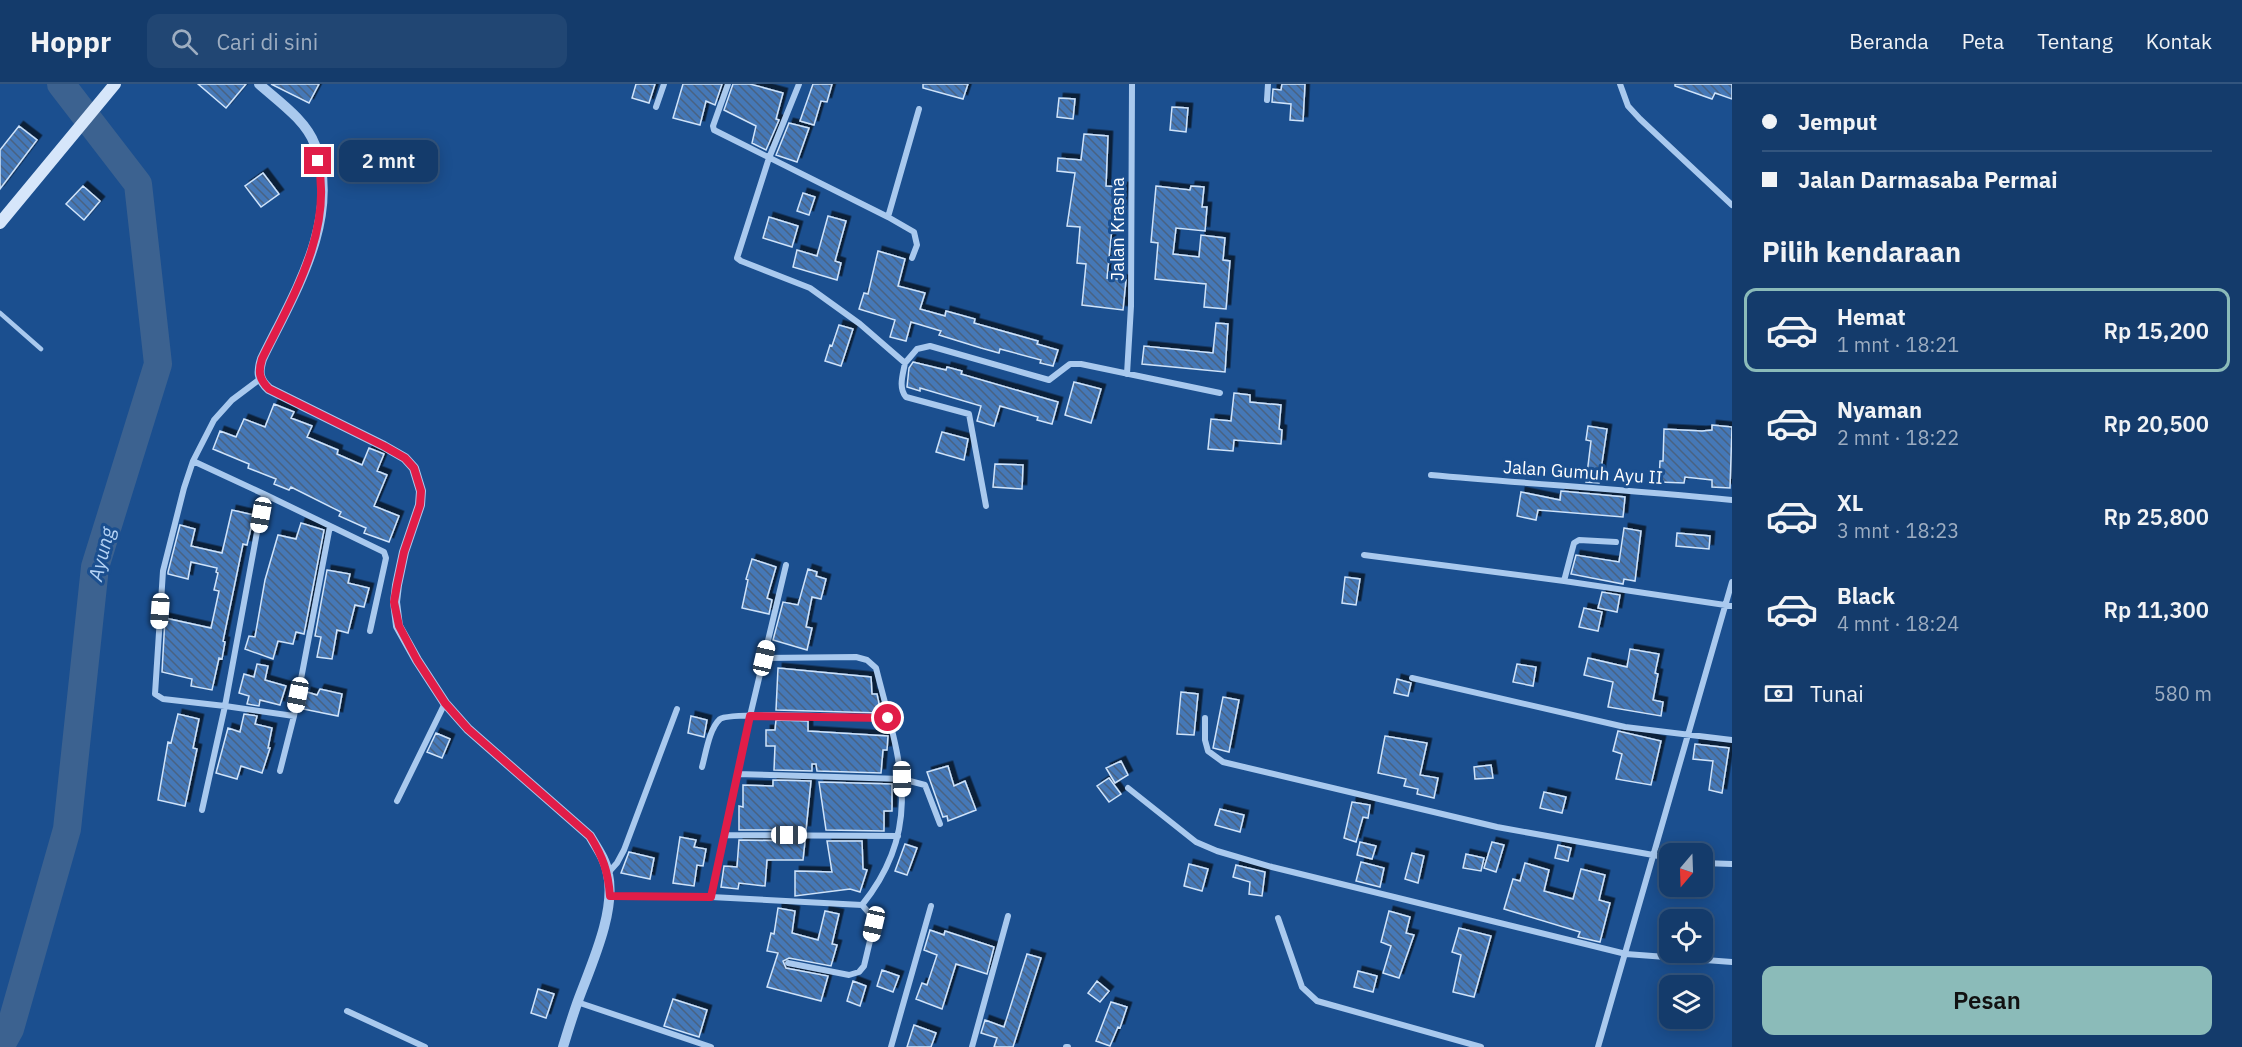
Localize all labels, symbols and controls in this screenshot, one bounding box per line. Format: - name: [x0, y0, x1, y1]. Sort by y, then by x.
- search box: [147, 14, 567, 68]
- text: Hoppr: [30, 23, 111, 60]
- icon: search: [168, 25, 201, 58]
- text: Cari di sini: [216, 27, 318, 56]
- text: Beranda: [1849, 27, 1929, 55]
- text: Peta: [1962, 27, 2004, 55]
- text: Tentang: [2037, 27, 2113, 55]
- text: Kontak: [2146, 27, 2212, 55]
- text: Jemput: [1798, 107, 1877, 136]
- callout: 2 mnt: [339, 140, 438, 182]
- route end: [304, 147, 331, 174]
- text: 2 mnt: [362, 147, 415, 174]
- text: Jalan Darmasaba Permai: [1798, 165, 2058, 194]
- street label: Jalan Krasna: [1106, 177, 1129, 281]
- text: Pilih kendaraan: [1762, 234, 1961, 269]
- text: Hemat: [1837, 302, 1906, 331]
- icon: car: [1765, 303, 1819, 357]
- text: Rp 15,200: [2103, 316, 2209, 345]
- text: 1 mnt · 18:21: [1837, 331, 1959, 358]
- text: Nyaman: [1837, 395, 1922, 424]
- icon: car: [1765, 396, 1819, 450]
- text: Rp 20,500: [2103, 409, 2209, 438]
- text: 2 mnt · 18:22: [1837, 424, 1959, 451]
- street label: Jalan Gumuh Ayu II: [1502, 455, 1664, 489]
- text: XL: [1837, 488, 1863, 517]
- icon: car: [1765, 489, 1819, 543]
- car: [249, 496, 273, 534]
- text: Rp 25,800: [2103, 502, 2209, 531]
- text: 3 mnt · 18:23: [1837, 517, 1959, 544]
- water label: Ayung: [81, 523, 121, 585]
- text: Black: [1837, 581, 1895, 610]
- icon: car: [1765, 582, 1819, 636]
- car: [150, 592, 170, 630]
- text: Rp 11,300: [2103, 595, 2209, 624]
- text: 4 mnt · 18:24: [1837, 610, 1959, 637]
- car: [751, 638, 777, 678]
- car: [286, 676, 310, 714]
- icon: cash: [1762, 677, 1795, 710]
- text: Tunai: [1810, 679, 1864, 708]
- text: 580 m: [2154, 680, 2212, 707]
- route start: [874, 704, 901, 731]
- car: [893, 761, 911, 797]
- car: [771, 826, 807, 844]
- north arrow: [1659, 843, 1713, 897]
- map controls: [1659, 843, 1713, 1029]
- car: [861, 904, 887, 944]
- button: locate: [1659, 909, 1713, 963]
- button: Pesan: [1762, 966, 2212, 1035]
- button: layers: [1659, 975, 1713, 1029]

